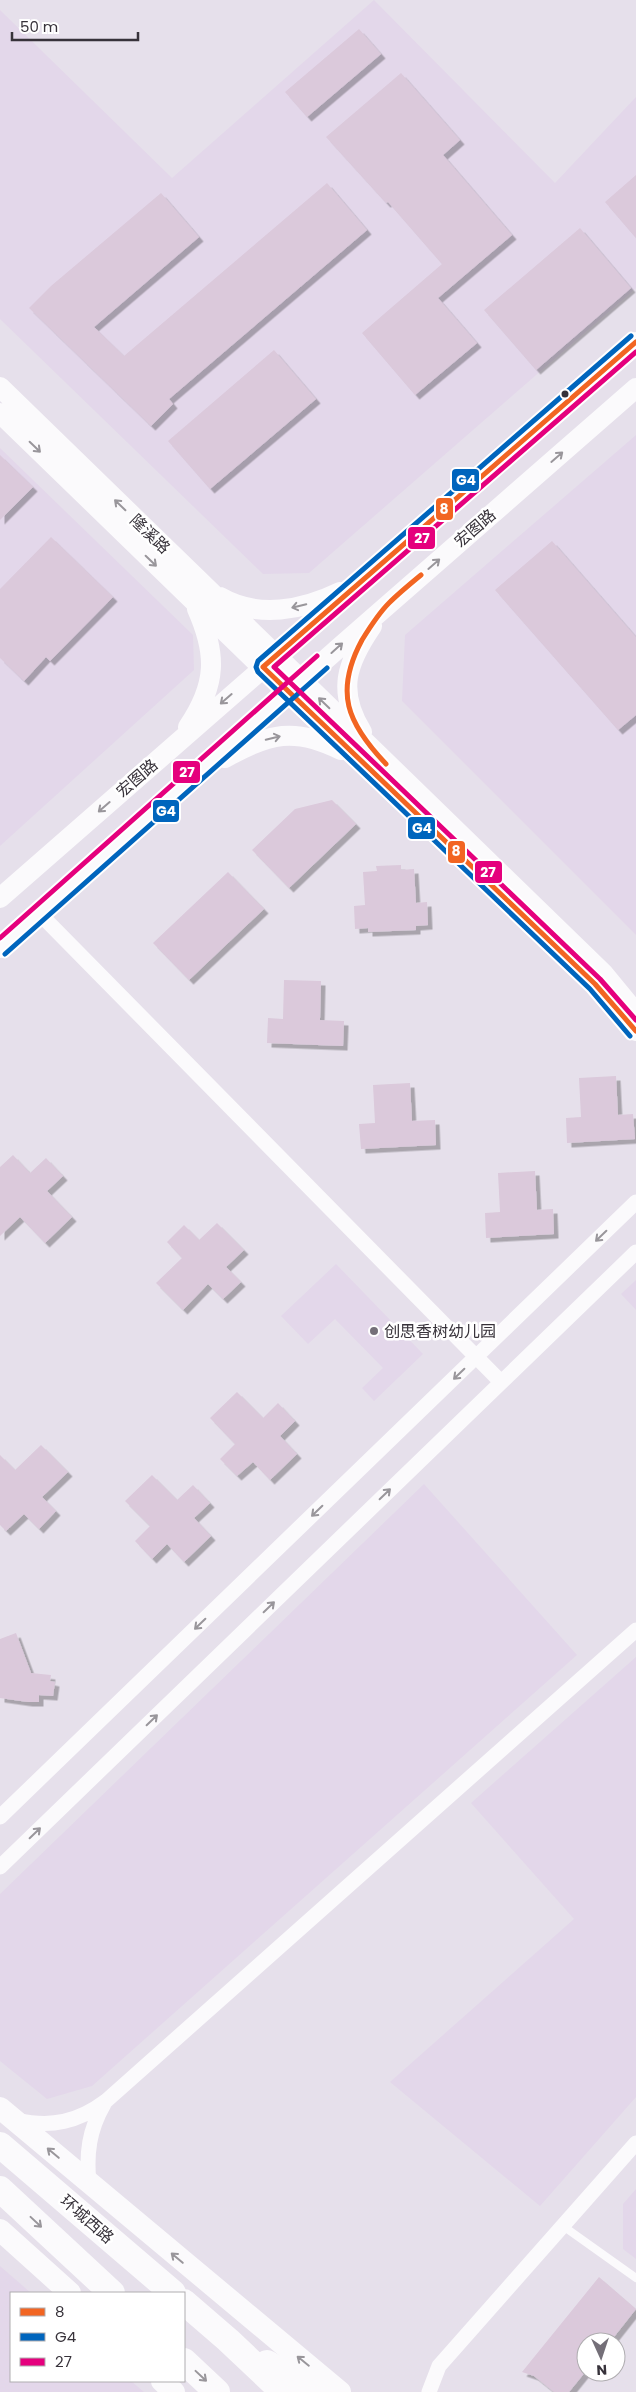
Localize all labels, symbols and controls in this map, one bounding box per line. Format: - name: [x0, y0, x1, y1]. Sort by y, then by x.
- scale bar: [12, 10, 139, 42]
- text: 50 m: [20, 16, 58, 37]
- unlabelled marker: [560, 389, 570, 399]
- one-way arrow: [29, 441, 41, 454]
- one-way arrow: [550, 451, 563, 463]
- line badge: G4: [451, 468, 480, 492]
- text: G4: [456, 470, 476, 490]
- line badge: 8: [435, 497, 454, 521]
- one-way arrow: [114, 499, 126, 511]
- text: 8: [439, 499, 449, 519]
- street label: 宏图路: [449, 504, 501, 552]
- street label: 隆溪路: [125, 509, 175, 559]
- line badge: 27: [407, 526, 436, 550]
- text: 27: [414, 528, 430, 548]
- one-way arrow: [145, 555, 158, 567]
- one-way arrow: [428, 558, 441, 569]
- one-way arrow: [291, 602, 307, 611]
- one-way arrow: [331, 643, 344, 654]
- one-way arrow: [220, 694, 233, 705]
- one-way arrow: [319, 698, 331, 710]
- one-way arrow: [264, 733, 280, 742]
- street label: 宏图路: [111, 754, 163, 802]
- line badge: 27: [172, 760, 201, 784]
- text: 27: [179, 762, 195, 782]
- line badge: G4: [152, 799, 180, 823]
- one-way arrow: [98, 801, 111, 812]
- text: G4: [156, 801, 176, 821]
- line badge: G4: [407, 816, 436, 840]
- text: G4: [412, 818, 432, 838]
- line badge: 8: [447, 840, 466, 864]
- text: 8: [451, 841, 461, 861]
- line badge: 27: [474, 860, 503, 884]
- text: 27: [480, 862, 496, 882]
- one-way arrow: [595, 1230, 607, 1242]
- place label: 创思香树幼儿园: [384, 1320, 496, 1343]
- marker: 创思香树幼儿园: [368, 1325, 380, 1337]
- one-way arrow: [453, 1368, 465, 1380]
- one-way arrow: [379, 1488, 392, 1500]
- one-way arrow: [311, 1505, 323, 1517]
- one-way arrow: [262, 1601, 275, 1613]
- one-way arrow: [194, 1618, 206, 1630]
- one-way arrow: [146, 1714, 158, 1726]
- one-way arrow: [29, 1827, 41, 1839]
- one-way arrow: [47, 2147, 60, 2158]
- street label: 环城西路: [55, 2189, 119, 2249]
- one-way arrow: [29, 2216, 42, 2228]
- one-way arrow: [171, 2252, 184, 2263]
- legend: [10, 2292, 185, 2382]
- text: 8: [55, 2301, 64, 2322]
- text: G4: [55, 2326, 76, 2347]
- north arrow: [576, 2332, 626, 2382]
- text: 27: [55, 2351, 72, 2372]
- one-way arrow: [297, 2355, 310, 2366]
- text: N: [596, 2360, 607, 2380]
- one-way arrow: [194, 2370, 207, 2382]

